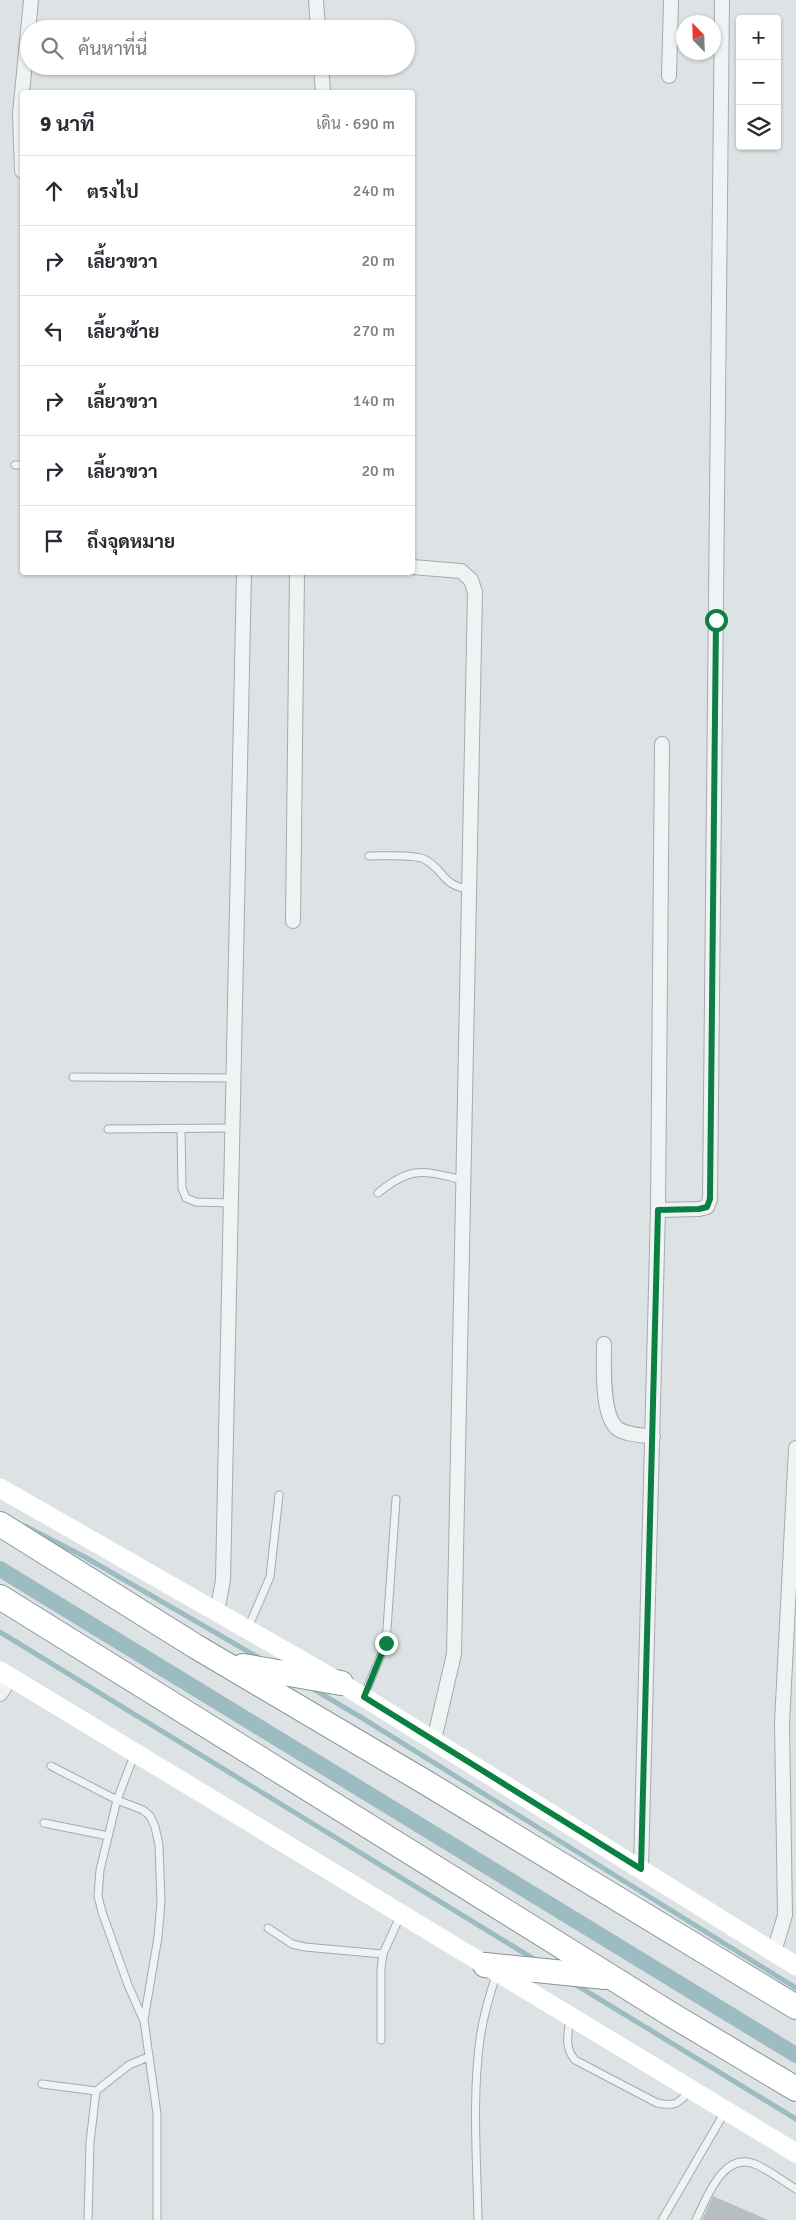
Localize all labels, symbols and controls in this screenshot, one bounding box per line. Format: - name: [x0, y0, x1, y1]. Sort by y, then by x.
- north arrow: [676, 15, 721, 60]
- map controls: [736, 15, 781, 150]
- button: +: [736, 15, 781, 60]
- search box: [20, 20, 415, 75]
- icon: search: [38, 34, 66, 62]
- text: ค้นหาที่นี่: [78, 37, 147, 61]
- button: −: [736, 60, 781, 105]
- button: layers: [736, 105, 781, 150]
- text: 9 นาที: [40, 111, 95, 137]
- text: เดิน · 690 m: [316, 114, 395, 134]
- icon: ahead: [40, 177, 68, 205]
- text: ตรงไป: [87, 180, 139, 204]
- text: 240 m: [353, 181, 395, 201]
- icon: right: [40, 247, 68, 275]
- text: เลี้ยวขวา: [87, 250, 158, 274]
- text: 20 m: [361, 251, 395, 271]
- icon: left: [40, 317, 68, 345]
- text: เลี้ยวซ้าย: [87, 320, 159, 344]
- text: 270 m: [353, 321, 395, 341]
- icon: right: [40, 387, 68, 415]
- text: เลี้ยวขวา: [87, 390, 158, 414]
- text: 140 m: [353, 391, 395, 411]
- icon: right: [40, 457, 68, 485]
- text: เลี้ยวขวา: [87, 460, 158, 484]
- text: 20 m: [361, 461, 395, 481]
- icon: arrive: [40, 527, 68, 555]
- text: ถึงจุดหมาย: [87, 530, 175, 554]
- route start: [705, 609, 728, 632]
- route end: [375, 1632, 398, 1655]

